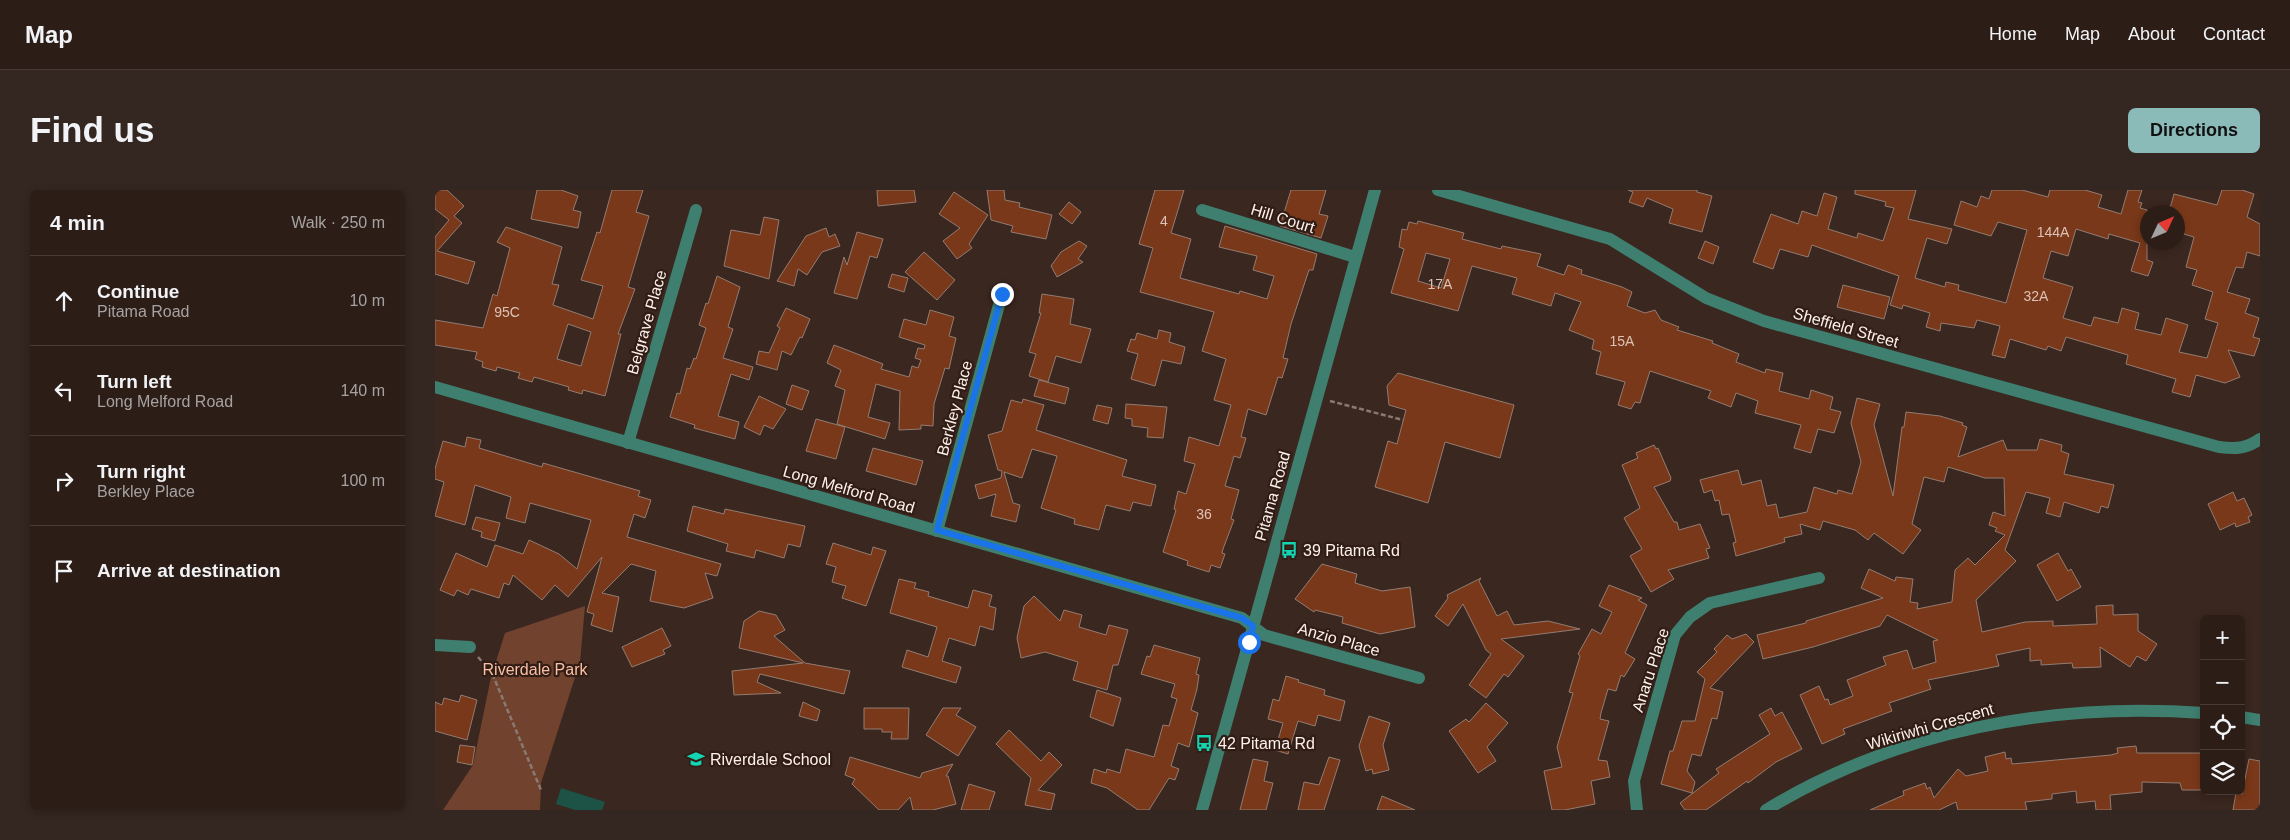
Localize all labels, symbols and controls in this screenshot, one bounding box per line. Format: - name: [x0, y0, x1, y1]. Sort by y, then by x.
- text: Map: [25, 21, 73, 48]
- text: Home: [1989, 24, 2037, 44]
- text: Map: [2065, 24, 2100, 44]
- text: About: [2128, 24, 2175, 44]
- text: Contact: [2203, 24, 2265, 44]
- button: Directions: [2128, 108, 2260, 153]
- text: Find us: [30, 110, 154, 149]
- street label: Hill Court: [1249, 201, 1317, 236]
- north arrow: [2140, 205, 2185, 250]
- text: 4 min: [50, 211, 105, 234]
- house number: 4: [1160, 213, 1168, 229]
- text: Walk · 250 m: [291, 214, 385, 231]
- house number: 144A: [2037, 224, 2070, 240]
- street label: Belgrave Place: [623, 268, 670, 376]
- house number: 17A: [1428, 276, 1453, 292]
- text: Continue: [97, 281, 179, 302]
- route end: [991, 283, 1014, 306]
- icon: ahead: [50, 287, 78, 315]
- house number: 32A: [2024, 288, 2049, 304]
- text: 10 m: [349, 292, 385, 309]
- text: Pitama Road: [97, 303, 190, 320]
- house number: 95C: [494, 304, 520, 320]
- street label: Sheffield Street: [1791, 304, 1901, 351]
- house number: 15A: [1610, 333, 1635, 349]
- street label: Berkley Place: [934, 359, 975, 458]
- text: Turn left: [97, 371, 172, 392]
- icon: left: [50, 377, 78, 405]
- text: 140 m: [341, 382, 385, 399]
- text: Long Melford Road: [97, 393, 233, 410]
- street label: Pitama Road: [1252, 449, 1293, 543]
- text: Turn right: [97, 461, 185, 482]
- street label: Long Melford Road: [781, 463, 917, 516]
- icon: right: [50, 467, 78, 495]
- text: 100 m: [341, 472, 385, 489]
- text: Berkley Place: [97, 483, 195, 500]
- house number: 36: [1196, 506, 1212, 522]
- bus stop icon: 39 Pitama Rd: [1279, 540, 1299, 560]
- place label: 39 Pitama Rd: [1303, 542, 1400, 559]
- icon: arrive: [50, 557, 78, 585]
- text: Arrive at destination: [97, 560, 281, 581]
- map controls: [2200, 615, 2245, 795]
- button: +: [2200, 615, 2245, 660]
- street label: Anzio Place: [1296, 620, 1382, 659]
- street label: Anaru Place: [1629, 626, 1672, 714]
- route start: [1238, 631, 1261, 654]
- button: −: [2200, 660, 2245, 705]
- park label: Riverdale Park: [483, 661, 588, 678]
- street label: Wikiriwhi Crescent: [1865, 700, 1996, 753]
- button: locate: [2200, 705, 2245, 750]
- bus stop icon: 42 Pitama Rd: [1194, 733, 1214, 753]
- place label: 42 Pitama Rd: [1218, 735, 1315, 752]
- school or university icon: Riverdale School: [686, 749, 706, 769]
- button: layers: [2200, 750, 2245, 795]
- place label: Riverdale School: [710, 751, 831, 768]

